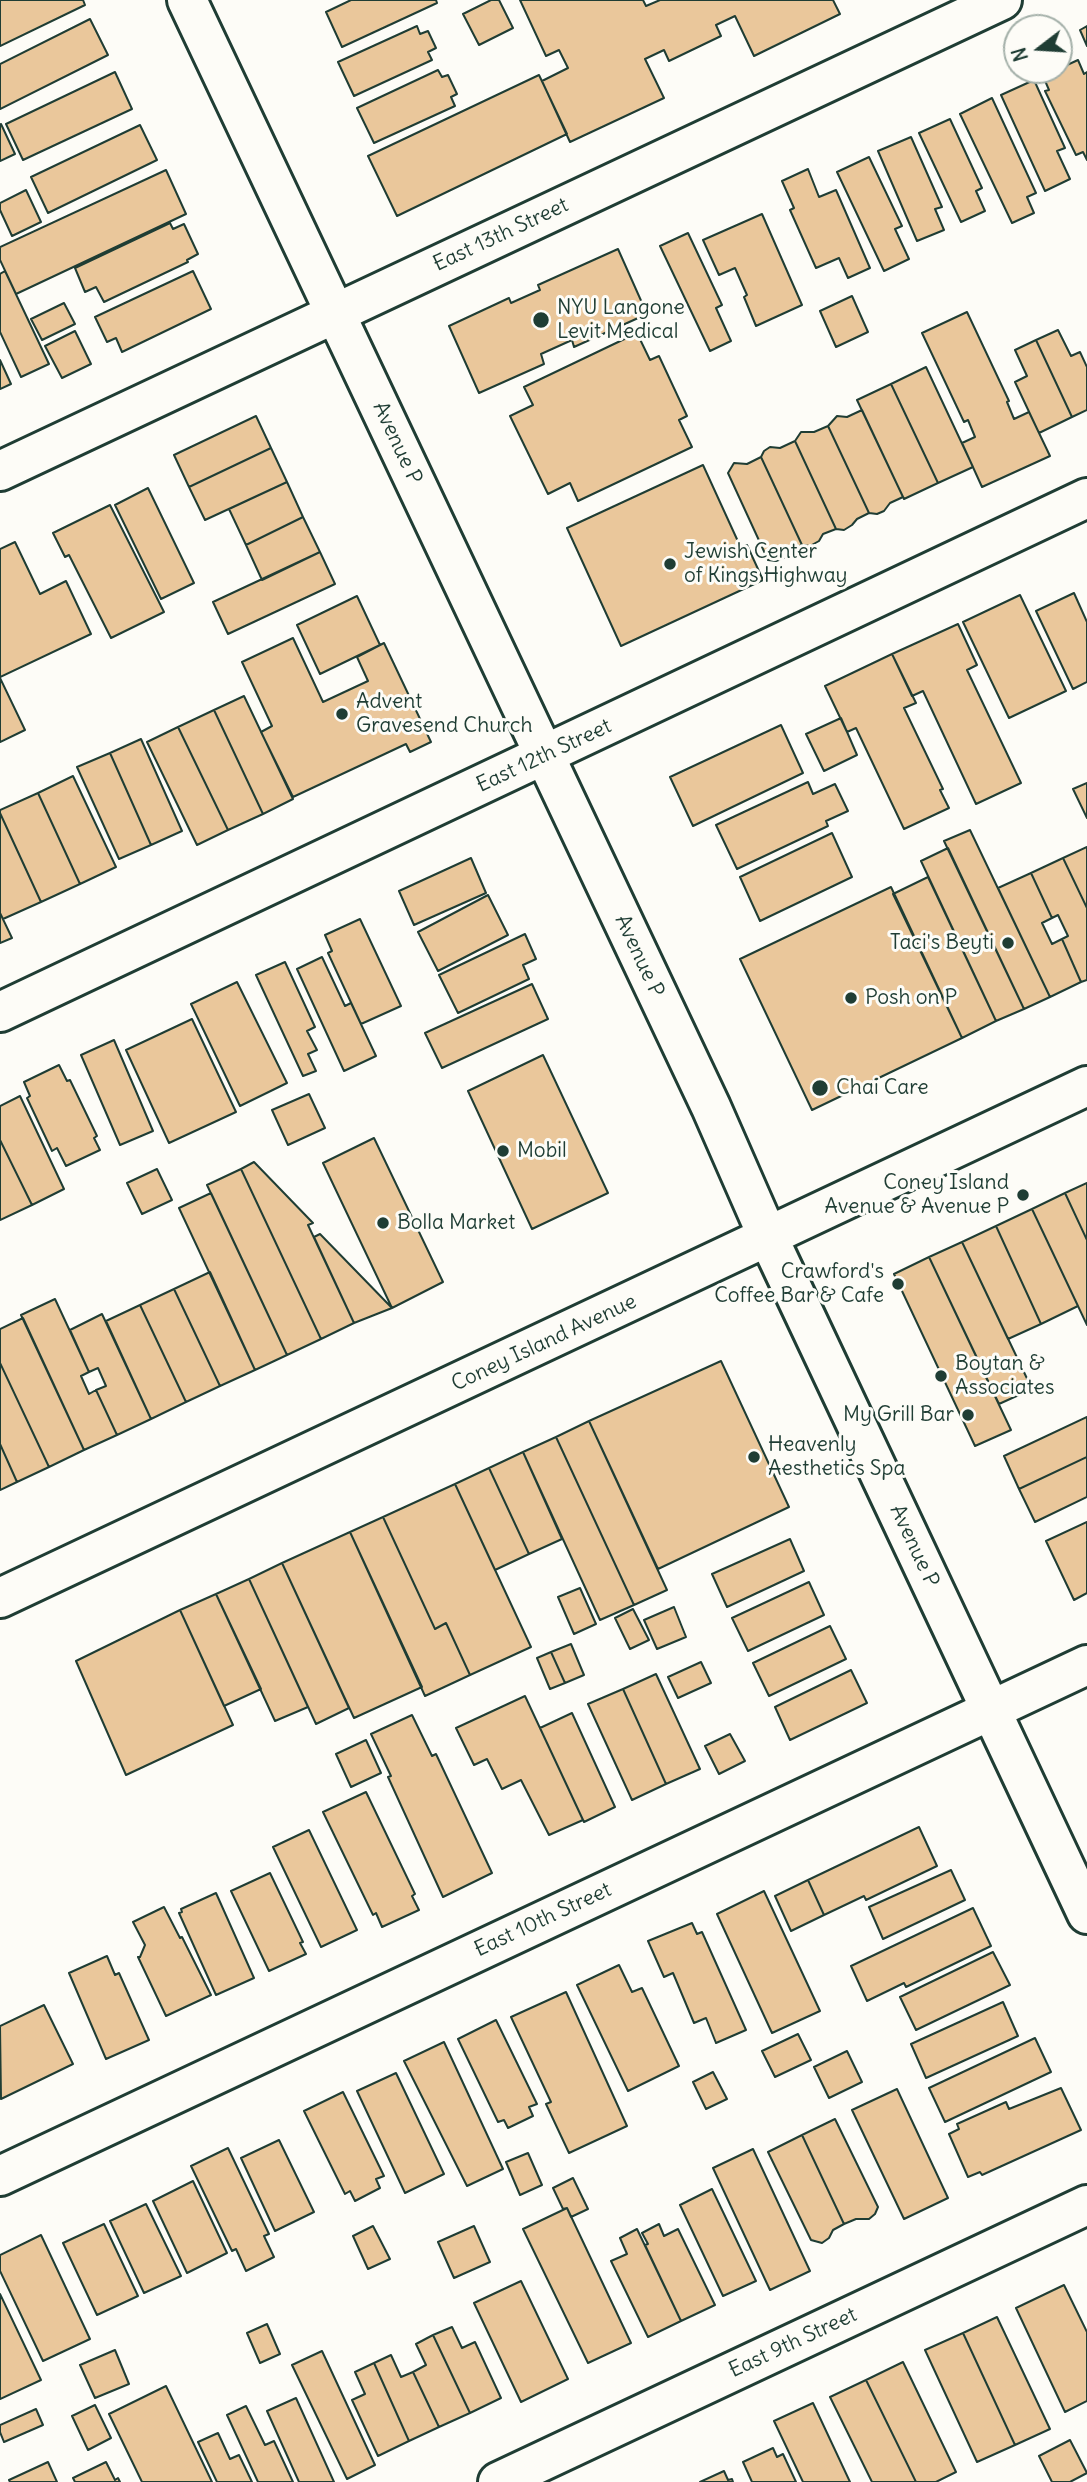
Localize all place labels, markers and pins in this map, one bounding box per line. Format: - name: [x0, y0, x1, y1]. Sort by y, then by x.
- place label: NYU Langone Levit Medical: [557, 295, 685, 345]
- marker: NYU Langone Levit Medical: [531, 310, 551, 330]
- place label: Jewish Center of Kings Highway: [684, 539, 847, 589]
- marker: Jewish Center of Kings Highway: [662, 556, 678, 572]
- place label: Advent Gravesend Church: [356, 689, 533, 739]
- marker: Advent Gravesend Church: [334, 706, 350, 722]
- place label: Taci's Beyti: [890, 930, 994, 956]
- marker: Taci's Beyti: [1000, 935, 1016, 951]
- place label: Posh on P: [865, 985, 957, 1011]
- marker: Posh on P: [843, 990, 859, 1006]
- place label: Chai Care: [836, 1075, 929, 1101]
- marker: Chai Care: [810, 1078, 830, 1098]
- place label: Mobil: [517, 1138, 567, 1164]
- marker: Mobil: [495, 1143, 511, 1159]
- place label: Coney Island Avenue & Avenue P: [825, 1170, 1009, 1220]
- marker: Coney Island Avenue & Avenue P: [1015, 1187, 1031, 1203]
- place label: Bolla Market: [397, 1210, 515, 1236]
- marker: Bolla Market: [375, 1215, 391, 1231]
- place label: Crawford's Coffee Bar & Cafe: [714, 1259, 884, 1309]
- marker: Crawford's Coffee Bar & Cafe: [890, 1276, 906, 1292]
- place label: Boytan & Associates: [955, 1351, 1054, 1401]
- marker: Boytan & Associates: [933, 1368, 949, 1384]
- place label: My Grill Bar: [843, 1402, 954, 1428]
- marker: My Grill Bar: [960, 1407, 976, 1423]
- place label: Heavenly Aesthetics Spa: [768, 1432, 905, 1482]
- marker: Heavenly Aesthetics Spa: [746, 1449, 762, 1465]

